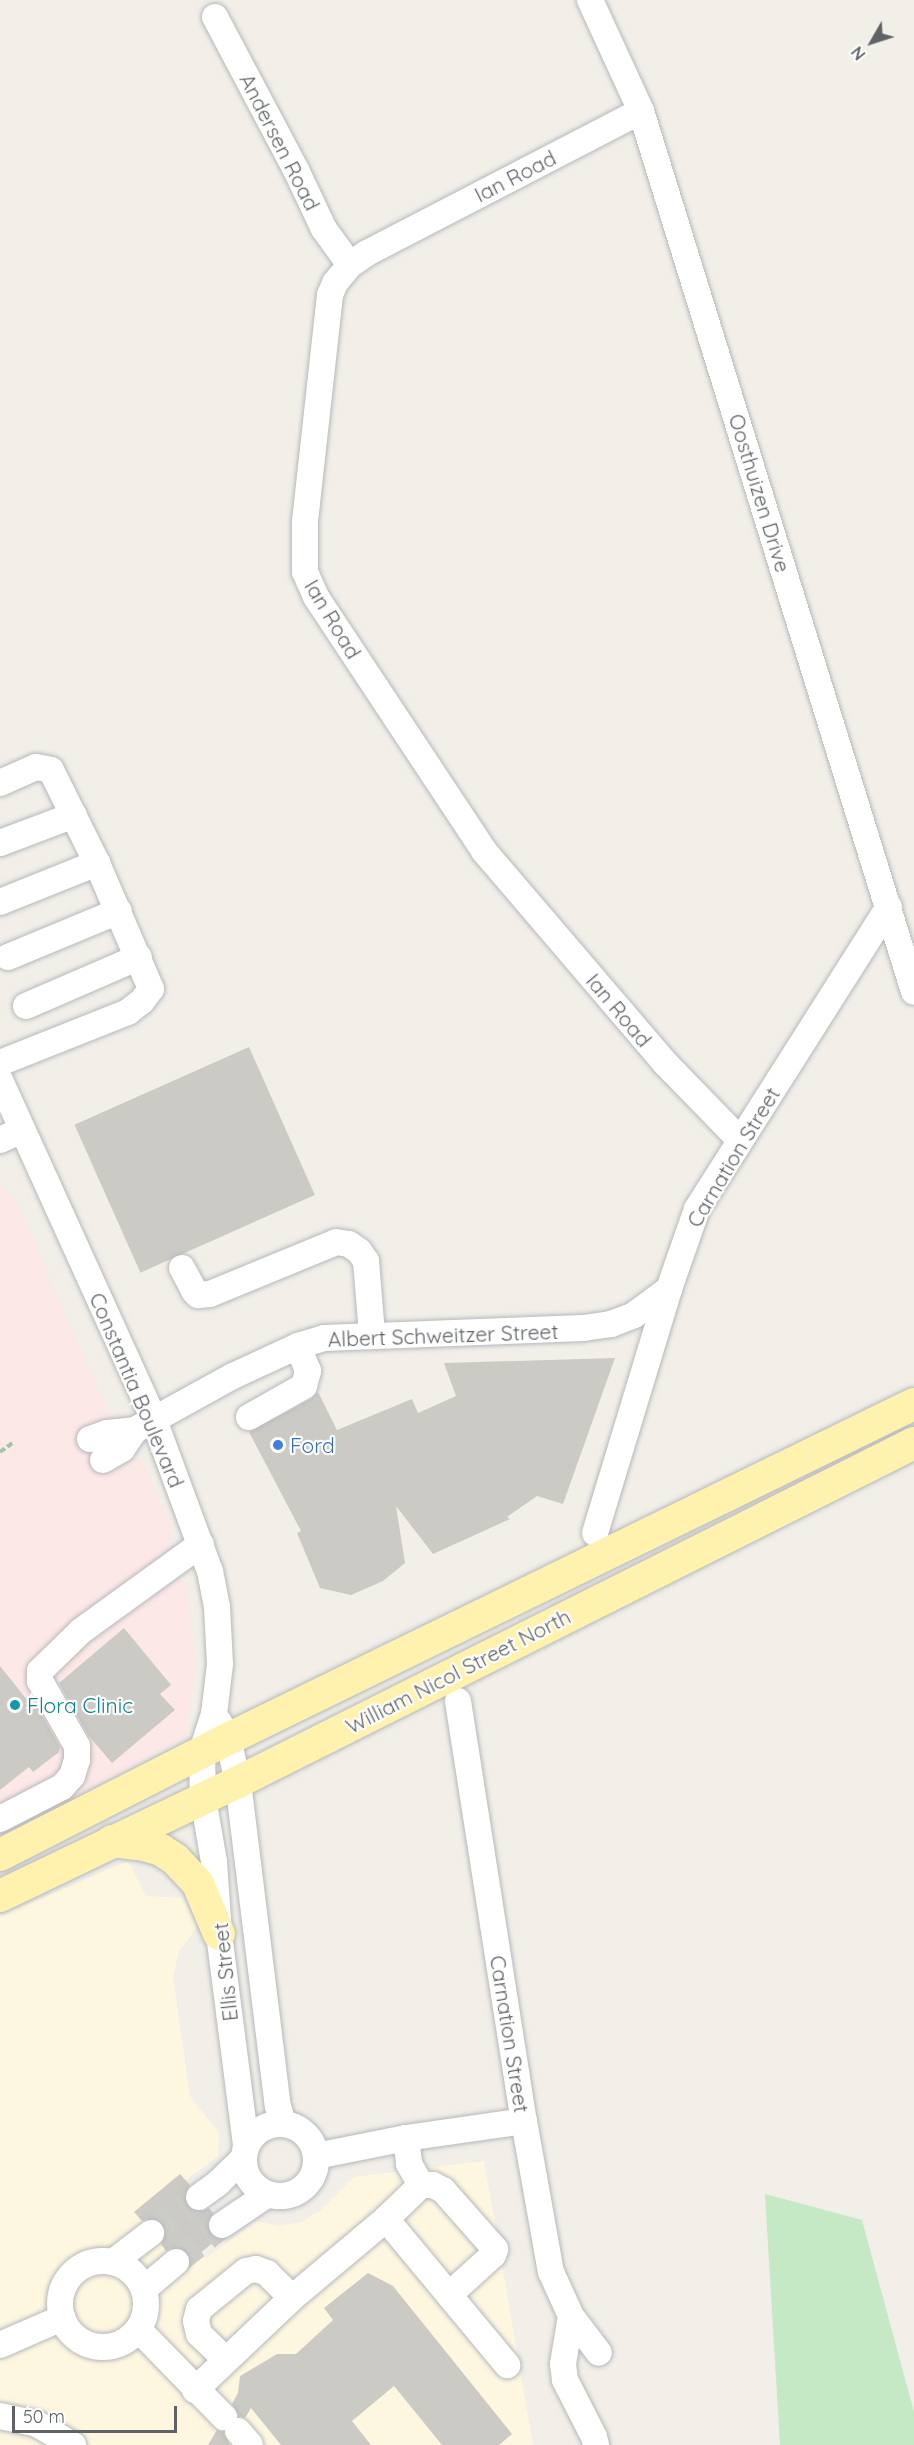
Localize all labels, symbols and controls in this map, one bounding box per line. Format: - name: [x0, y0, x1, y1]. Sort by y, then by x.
- north arrow: [842, 12, 902, 72]
- text: N: [847, 42, 869, 64]
- street label: Andersen Road: [235, 69, 325, 215]
- street label: Ian Road: [470, 145, 560, 207]
- street label: Oosthuizen Drive: [724, 411, 796, 575]
- street label: Ian Road: [300, 575, 366, 663]
- street label: Ian Road: [581, 968, 657, 1052]
- street label: Carnation Street: [681, 1082, 785, 1232]
- street label: Constantia Boulevard: [85, 1289, 189, 1491]
- street label: Albert Schweitzer Street: [327, 1318, 559, 1352]
- place label: Ford: [290, 1432, 335, 1458]
- marker: Ford: [271, 1438, 285, 1452]
- street label: William Nicol Street North: [341, 1603, 575, 1739]
- place label: Flora Clinic: [27, 1692, 133, 1718]
- marker: Flora Clinic: [8, 1698, 22, 1712]
- street label: Ellis Street: [207, 1921, 243, 2023]
- street label: Carnation Street: [485, 1954, 535, 2114]
- scale bar: [15, 2394, 180, 2432]
- text: 50 m: [23, 2405, 65, 2428]

